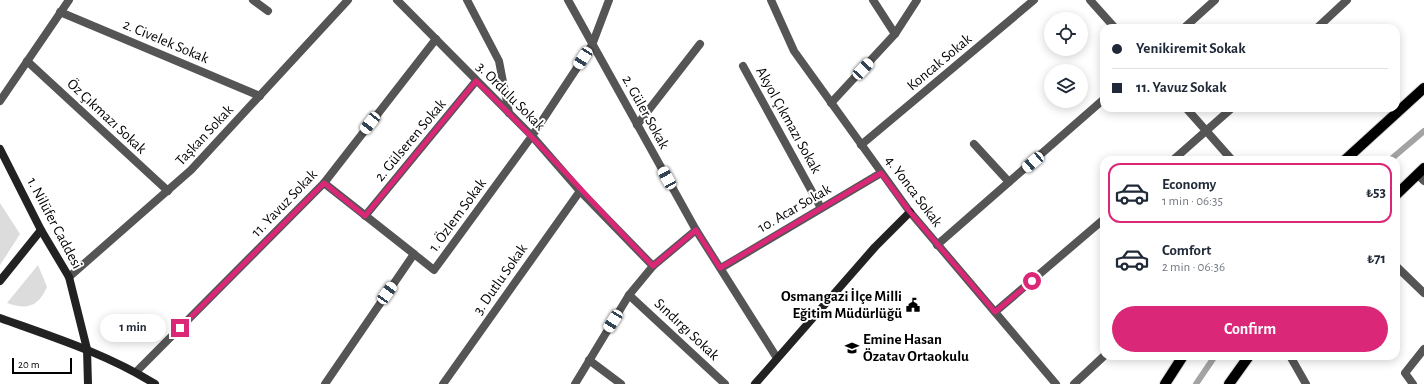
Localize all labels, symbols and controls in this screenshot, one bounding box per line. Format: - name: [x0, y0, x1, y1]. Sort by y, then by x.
- map controls: [1044, 12, 1088, 108]
- button: locate: [1044, 12, 1088, 56]
- street label: 2. Civelek Sokak: [121, 17, 211, 66]
- street label: Koncak Sokak: [904, 31, 975, 94]
- text: Yenikiremit Sokak: [1136, 41, 1246, 56]
- car: [571, 45, 595, 71]
- car: [850, 56, 876, 82]
- street label: 3. Ordulu Sokak: [473, 59, 548, 134]
- street label: Akyol Çıkmazı Sokak: [753, 64, 824, 176]
- button: layers: [1044, 64, 1088, 108]
- street label: 2. Güler Sokak: [619, 73, 672, 152]
- street label: Öz Çıkmazı Sokak: [64, 75, 151, 157]
- text: 11. Yavuz Sokak: [1136, 80, 1227, 95]
- street label: 2. Gülseren Sokak: [372, 96, 449, 184]
- street label: Taşkan Sokak: [173, 102, 236, 169]
- car: [358, 110, 382, 136]
- car: [1020, 150, 1046, 174]
- street label: 4. Yonca Sokak: [882, 153, 945, 230]
- car: [656, 165, 678, 191]
- street label: 11. Yavuz Sokak: [249, 167, 320, 240]
- street label: 1. Nilüfer Caddesi: [24, 175, 85, 271]
- street label: 1. Özlem Sokak: [424, 175, 489, 255]
- icon: car: [1114, 175, 1150, 211]
- text: Economy: [1162, 177, 1216, 192]
- street label: 10. Acar Sokak: [755, 181, 833, 235]
- text: ₺53: [1366, 185, 1386, 200]
- text: 1 min · 06:35: [1162, 195, 1223, 208]
- street label: 3. Dutlu Sokak: [471, 241, 530, 317]
- icon: car: [1114, 241, 1150, 277]
- text: Comfort: [1162, 243, 1211, 258]
- text: ₺71: [1367, 251, 1386, 266]
- text: 2 min · 06:36: [1162, 261, 1225, 274]
- route start: [1023, 272, 1041, 290]
- car: [375, 280, 399, 306]
- place label: Osmangazi İlçe Milli Eğitim Müdürlüğü: [781, 288, 902, 321]
- street label: Sındırgı Sokak: [651, 296, 722, 363]
- public building icon: Osmangazi İlçe Milli Eğitim Müdürlüğü: [905, 297, 921, 313]
- button: Confirm: [1112, 306, 1388, 352]
- car: [602, 308, 624, 334]
- callout: 1 min: [100, 314, 166, 342]
- route end: [171, 319, 189, 337]
- text: 1 min: [119, 321, 147, 334]
- place label: Emine Hasan Özatav Ortaokulu: [863, 332, 969, 364]
- school or university icon: Emine Hasan Özatav Ortaokulu: [844, 340, 860, 356]
- scale bar: [12, 356, 72, 375]
- text: 20 m: [18, 359, 39, 370]

